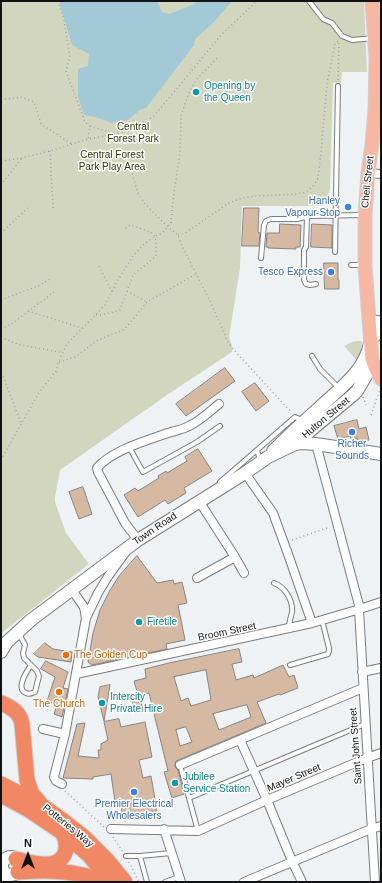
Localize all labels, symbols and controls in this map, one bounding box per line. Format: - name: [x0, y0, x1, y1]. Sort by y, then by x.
- place label: Opening by the Queen: [204, 80, 255, 104]
- marker: Opening by the Queen: [191, 87, 201, 97]
- park label: Central Forest Park: [107, 121, 159, 144]
- park label: Central Forest Park Play Area: [79, 149, 145, 172]
- street label: Chell Street: [359, 155, 377, 209]
- place label: Hanley Vapour Stop: [285, 195, 340, 218]
- marker: Hanley Vapour Stop: [343, 202, 353, 212]
- place label: Tesco Express: [258, 266, 323, 278]
- marker: Tesco Express: [326, 267, 336, 277]
- street label: Hulton Street: [300, 395, 352, 441]
- marker: Richer Sounds: [347, 427, 357, 437]
- place label: Richer Sounds: [335, 438, 369, 462]
- street label: Town Road: [131, 510, 179, 548]
- place label: Firetile: [147, 616, 177, 628]
- marker: Firetile: [134, 617, 144, 627]
- street label: Broom Street: [197, 620, 257, 644]
- place label: The Golden Cup: [74, 649, 147, 661]
- marker: The Golden Cup: [61, 650, 71, 660]
- marker: The Church: [54, 687, 64, 697]
- place label: Intercity Private Hire: [110, 691, 162, 714]
- place label: The Church: [33, 698, 85, 710]
- marker: Intercity Private Hire: [97, 698, 107, 708]
- street label: Saint John Street: [347, 707, 365, 785]
- street label: Mayer Street: [265, 761, 323, 795]
- place label: Jubilee Service Station: [183, 771, 250, 794]
- marker: Jubilee Service Station: [170, 778, 180, 788]
- marker: Premier Electrical Wholesalers: [129, 787, 139, 797]
- place label: Premier Electrical Wholesalers: [95, 798, 173, 822]
- street label: Potteries Way: [40, 802, 96, 850]
- north arrow: [8, 835, 48, 875]
- text: N: [24, 837, 32, 849]

